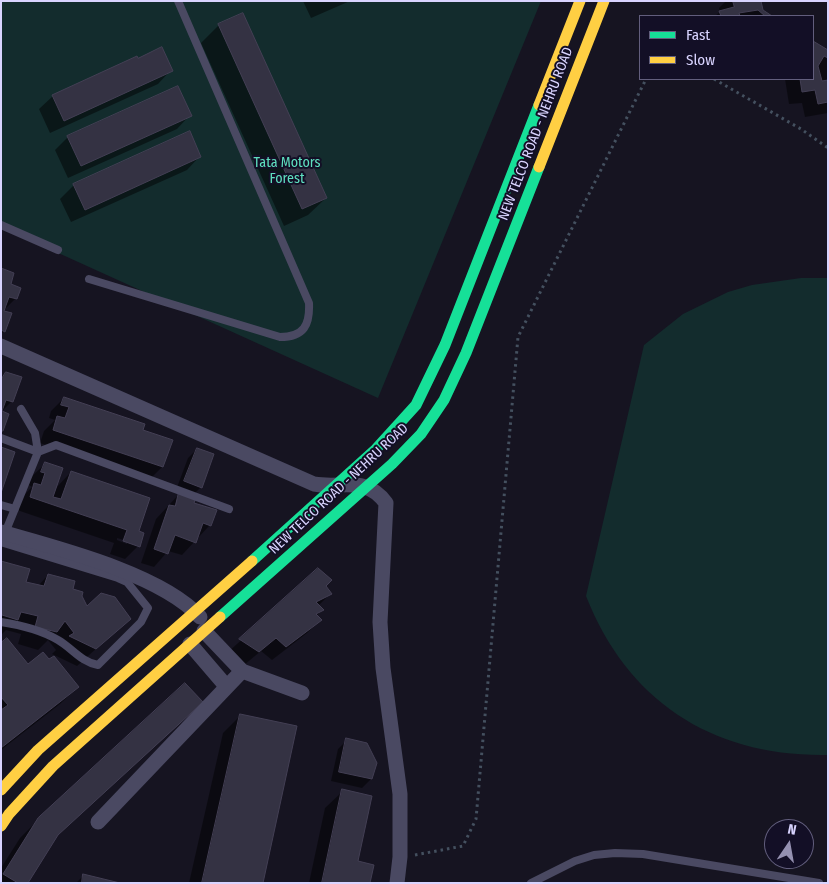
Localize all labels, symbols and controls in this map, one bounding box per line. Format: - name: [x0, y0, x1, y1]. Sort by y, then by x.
- legend: [639, 15, 814, 80]
- text: Fast: [686, 26, 710, 44]
- street label: NEW TELCO ROAD - NEHRU ROAD: [495, 45, 577, 223]
- text: Slow: [686, 51, 715, 69]
- park label: Tata Motors Forest: [254, 155, 320, 188]
- street label: NEW TELCO ROAD - NEHRU ROAD: [266, 420, 412, 558]
- north arrow: [764, 819, 814, 869]
- text: N: [786, 821, 798, 839]

